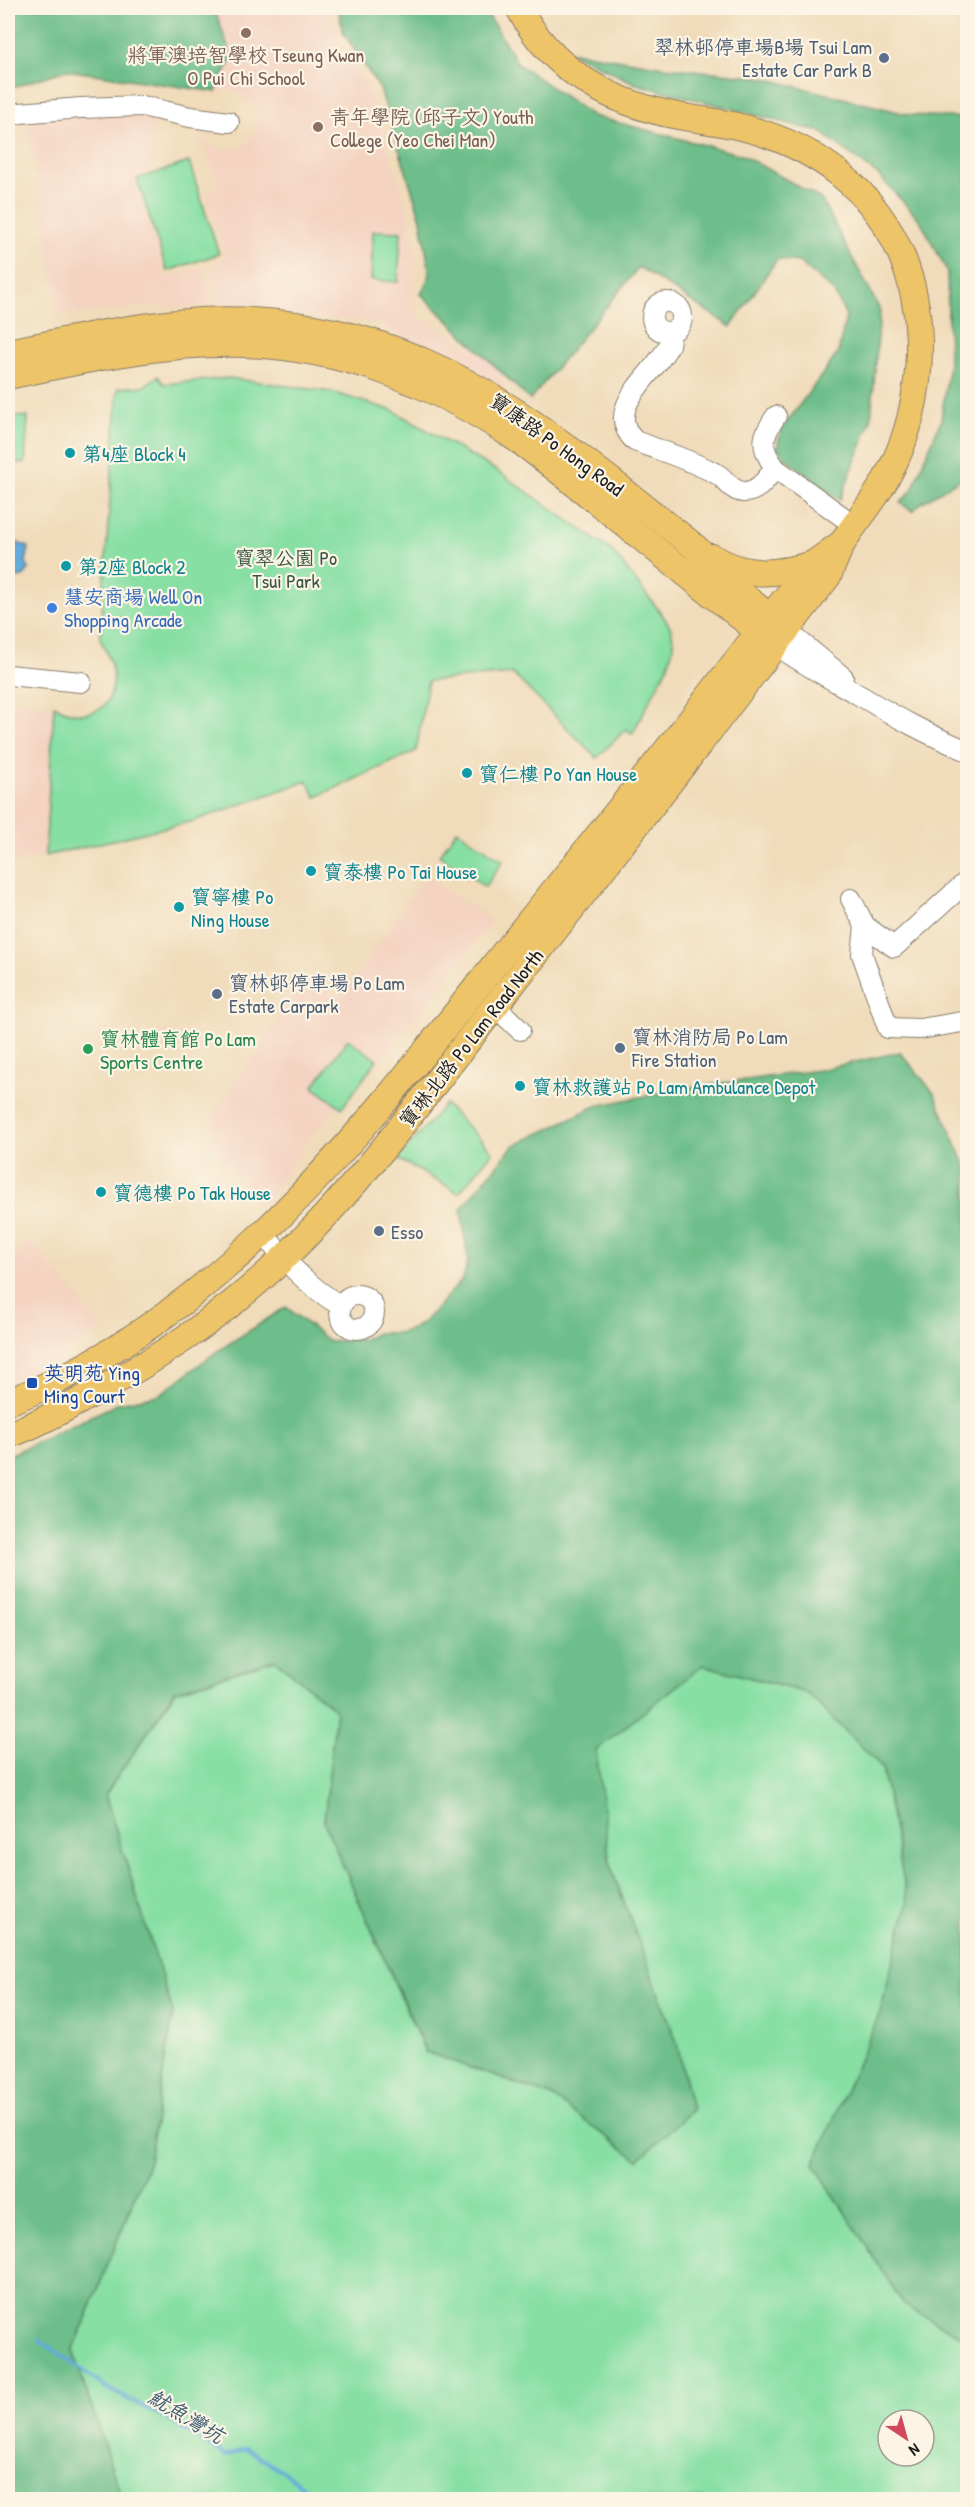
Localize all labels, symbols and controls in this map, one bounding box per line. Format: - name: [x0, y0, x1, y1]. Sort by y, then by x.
- marker: 將軍澳培智學校 Tseung Kwan O Pui Chi School: [239, 26, 253, 40]
- place label: 翠林邨停車場B場 Tsui Lam Estate Car Park B: [654, 33, 872, 83]
- place label: 將軍澳培智學校 Tseung Kwan O Pui Chi School: [128, 41, 364, 91]
- marker: 翠林邨停車場B場 Tsui Lam Estate Car Park B: [877, 51, 891, 65]
- place label: 青年學院 (邱子文) Youth College (Yeo Chei Man): [330, 103, 533, 153]
- marker: 青年學院 (邱子文) Youth College (Yeo Chei Man): [311, 120, 325, 134]
- street label: 寶康路 Po Hong Road: [484, 386, 630, 502]
- place label: 第4座 Block 4: [82, 440, 186, 467]
- marker: 第4座 Block 4: [63, 446, 77, 460]
- park label: 寶翠公園 Po Tsui Park: [235, 544, 337, 594]
- place label: 第2座 Block 2: [78, 553, 186, 580]
- marker: 第2座 Block 2: [59, 559, 73, 573]
- place label: 慧安商場 Well On Shopping Arcade: [64, 583, 202, 633]
- marker: 慧安商場 Well On Shopping Arcade: [45, 601, 59, 615]
- place label: 寶仁樓 Po Yan House: [479, 760, 637, 787]
- marker: 寶仁樓 Po Yan House: [460, 766, 474, 780]
- place label: 寶泰樓 Po Tai House: [323, 858, 477, 885]
- marker: 寶泰樓 Po Tai House: [304, 864, 318, 878]
- place label: 寶寧樓 Po Ning House: [191, 883, 273, 933]
- marker: 寶寧樓 Po Ning House: [172, 900, 186, 914]
- street label: 寶琳北路 Po Lam Road North: [393, 943, 549, 1133]
- place label: 寶林邨停車場 Po Lam Estate Carpark: [229, 969, 405, 1019]
- marker: 寶林邨停車場 Po Lam Estate Carpark: [210, 987, 224, 1001]
- place label: 寶林消防局 Po Lam Fire Station: [631, 1023, 788, 1073]
- place label: 寶林體育館 Po Lam Sports Centre: [100, 1025, 256, 1075]
- marker: 寶林消防局 Po Lam Fire Station: [613, 1041, 627, 1055]
- marker: 寶林體育館 Po Lam Sports Centre: [81, 1042, 95, 1056]
- place label: 寶林救護站 Po Lam Ambulance Depot: [532, 1073, 817, 1100]
- marker: 寶林救護站 Po Lam Ambulance Depot: [513, 1079, 527, 1093]
- place label: 寶德樓 Po Tak House: [113, 1179, 271, 1206]
- marker: 寶德樓 Po Tak House: [94, 1185, 108, 1199]
- place label: Esso: [391, 1218, 423, 1245]
- marker: Esso: [372, 1224, 386, 1238]
- place label: 英明苑 Ying Ming Court: [44, 1359, 140, 1409]
- marker: 英明苑 Ying Ming Court: [25, 1376, 39, 1390]
- water label: 魷魚灣坑: [143, 2382, 231, 2451]
- north arrow: [876, 2408, 936, 2468]
- text: N: [905, 2439, 925, 2462]

